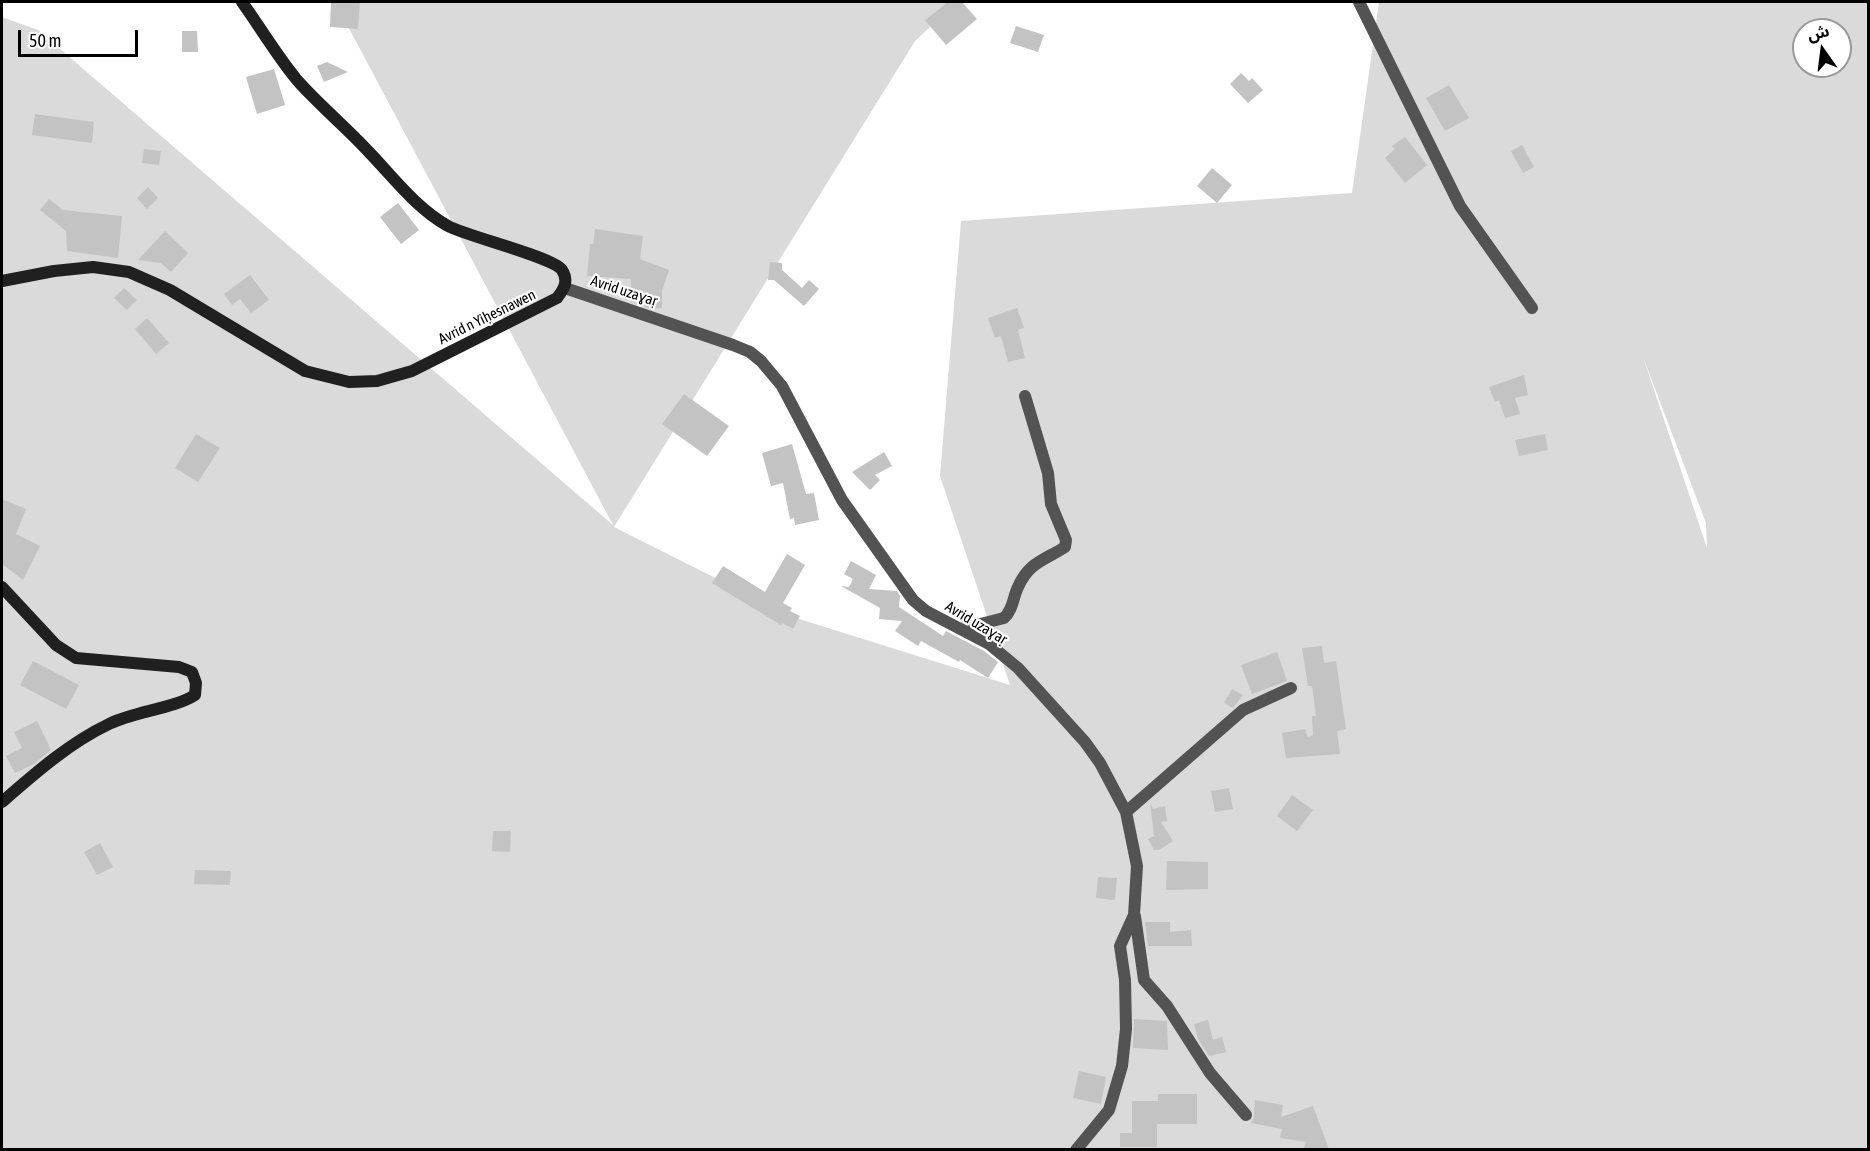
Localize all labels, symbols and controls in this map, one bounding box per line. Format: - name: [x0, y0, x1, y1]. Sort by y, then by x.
- scale bar: [21, 18, 141, 56]
- north arrow: [1792, 18, 1852, 78]
- text: ش: [1805, 21, 1831, 44]
- text: 50 m: [29, 30, 61, 51]
- street label: Avrid uzaɣaṛ: [588, 272, 660, 310]
- street label: Avrid n Yiḥesnawen: [435, 286, 539, 348]
- street label: Avrid uzaɣaṛ: [942, 597, 1010, 649]

